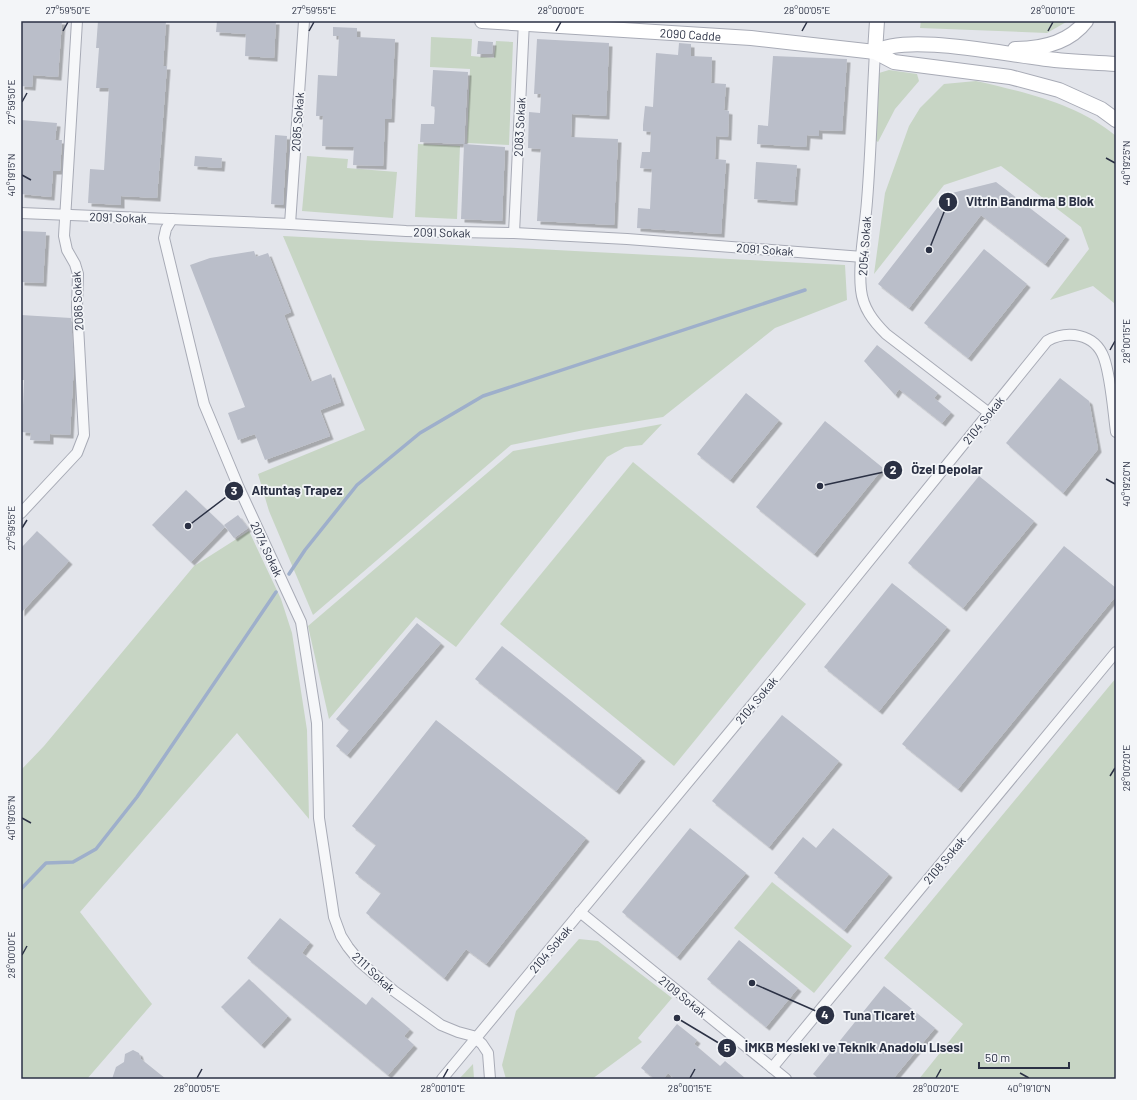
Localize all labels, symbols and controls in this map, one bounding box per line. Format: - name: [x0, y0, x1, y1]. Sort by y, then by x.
- text: 27°59'50"E: [45, 4, 91, 16]
- text: 27°59'55"E: [292, 4, 336, 16]
- text: 28°00'00"E: [538, 4, 584, 16]
- text: 28°00'05"E: [784, 4, 830, 16]
- text: 28°00'10"E: [1031, 4, 1075, 16]
- street label: 2090 Cadde: [659, 25, 722, 43]
- text: 27°59'50"E: [5, 79, 17, 125]
- street label: 2085 Sokak: [288, 92, 306, 152]
- street label: 2083 Sokak: [510, 97, 528, 157]
- text: 40°19'25"N: [1120, 141, 1132, 185]
- text: 40°19'15"N: [5, 153, 17, 197]
- callout: Vitrin Bandırma B Blok: [938, 189, 1102, 214]
- text: Vitrin Bandırma B Blok: [966, 193, 1094, 209]
- text: 1: [946, 194, 950, 208]
- street label: 2091 Sokak: [89, 209, 147, 225]
- street label: 2054 Sokak: [855, 216, 873, 276]
- street label: 2091 Sokak: [413, 224, 471, 240]
- street label: 2091 Sokak: [736, 240, 794, 258]
- street label: 2086 Sokak: [68, 271, 86, 331]
- text: 28°00'15"E: [1120, 319, 1132, 363]
- street label: 2104 Sokak: [959, 393, 1007, 447]
- callout: Özel Depolar: [883, 457, 991, 482]
- text: Özel Depolar: [911, 461, 983, 477]
- text: 40°19'20"N: [1120, 461, 1132, 507]
- text: 2: [890, 462, 897, 476]
- callout: Altuntaş Trapez: [224, 478, 351, 503]
- text: Altuntaş Trapez: [251, 482, 343, 498]
- text: 3: [231, 483, 237, 497]
- text: 27°59'55"E: [5, 506, 17, 550]
- street label: 2074 Sokak: [248, 519, 286, 579]
- street label: 2104 Sokak: [732, 673, 780, 727]
- text: 28°00'20"E: [1120, 745, 1132, 791]
- text: 40°19'05"N: [5, 795, 17, 841]
- street label: 2108 Sokak: [920, 833, 968, 887]
- street label: 2104 Sokak: [526, 922, 574, 976]
- text: 28°00'00"E: [5, 932, 17, 978]
- street label: 2111 Sokak: [350, 949, 398, 995]
- street label: 2109 Sokak: [656, 972, 710, 1020]
- callout: Tuna Ticaret: [815, 1003, 923, 1028]
- text: 4: [821, 1007, 829, 1021]
- text: Tuna Ticaret: [843, 1007, 915, 1023]
- callout: İMKB Mesleki ve Teknik Anadolu Lisesi: [717, 1035, 971, 1060]
- text: İMKB Mesleki ve Teknik Anadolu Lisesi: [745, 1039, 963, 1055]
- text: 5: [724, 1040, 731, 1054]
- scale bar: [979, 1044, 1069, 1070]
- text: 50 m: [985, 1050, 1010, 1064]
- text: 28°00'05"E: [174, 1082, 220, 1094]
- text: 28°00'10"E: [421, 1082, 465, 1094]
- text: 28°00'15"E: [668, 1082, 712, 1094]
- text: 28°00'20"E: [913, 1082, 959, 1094]
- text: 40°19'10"N: [1007, 1082, 1051, 1094]

